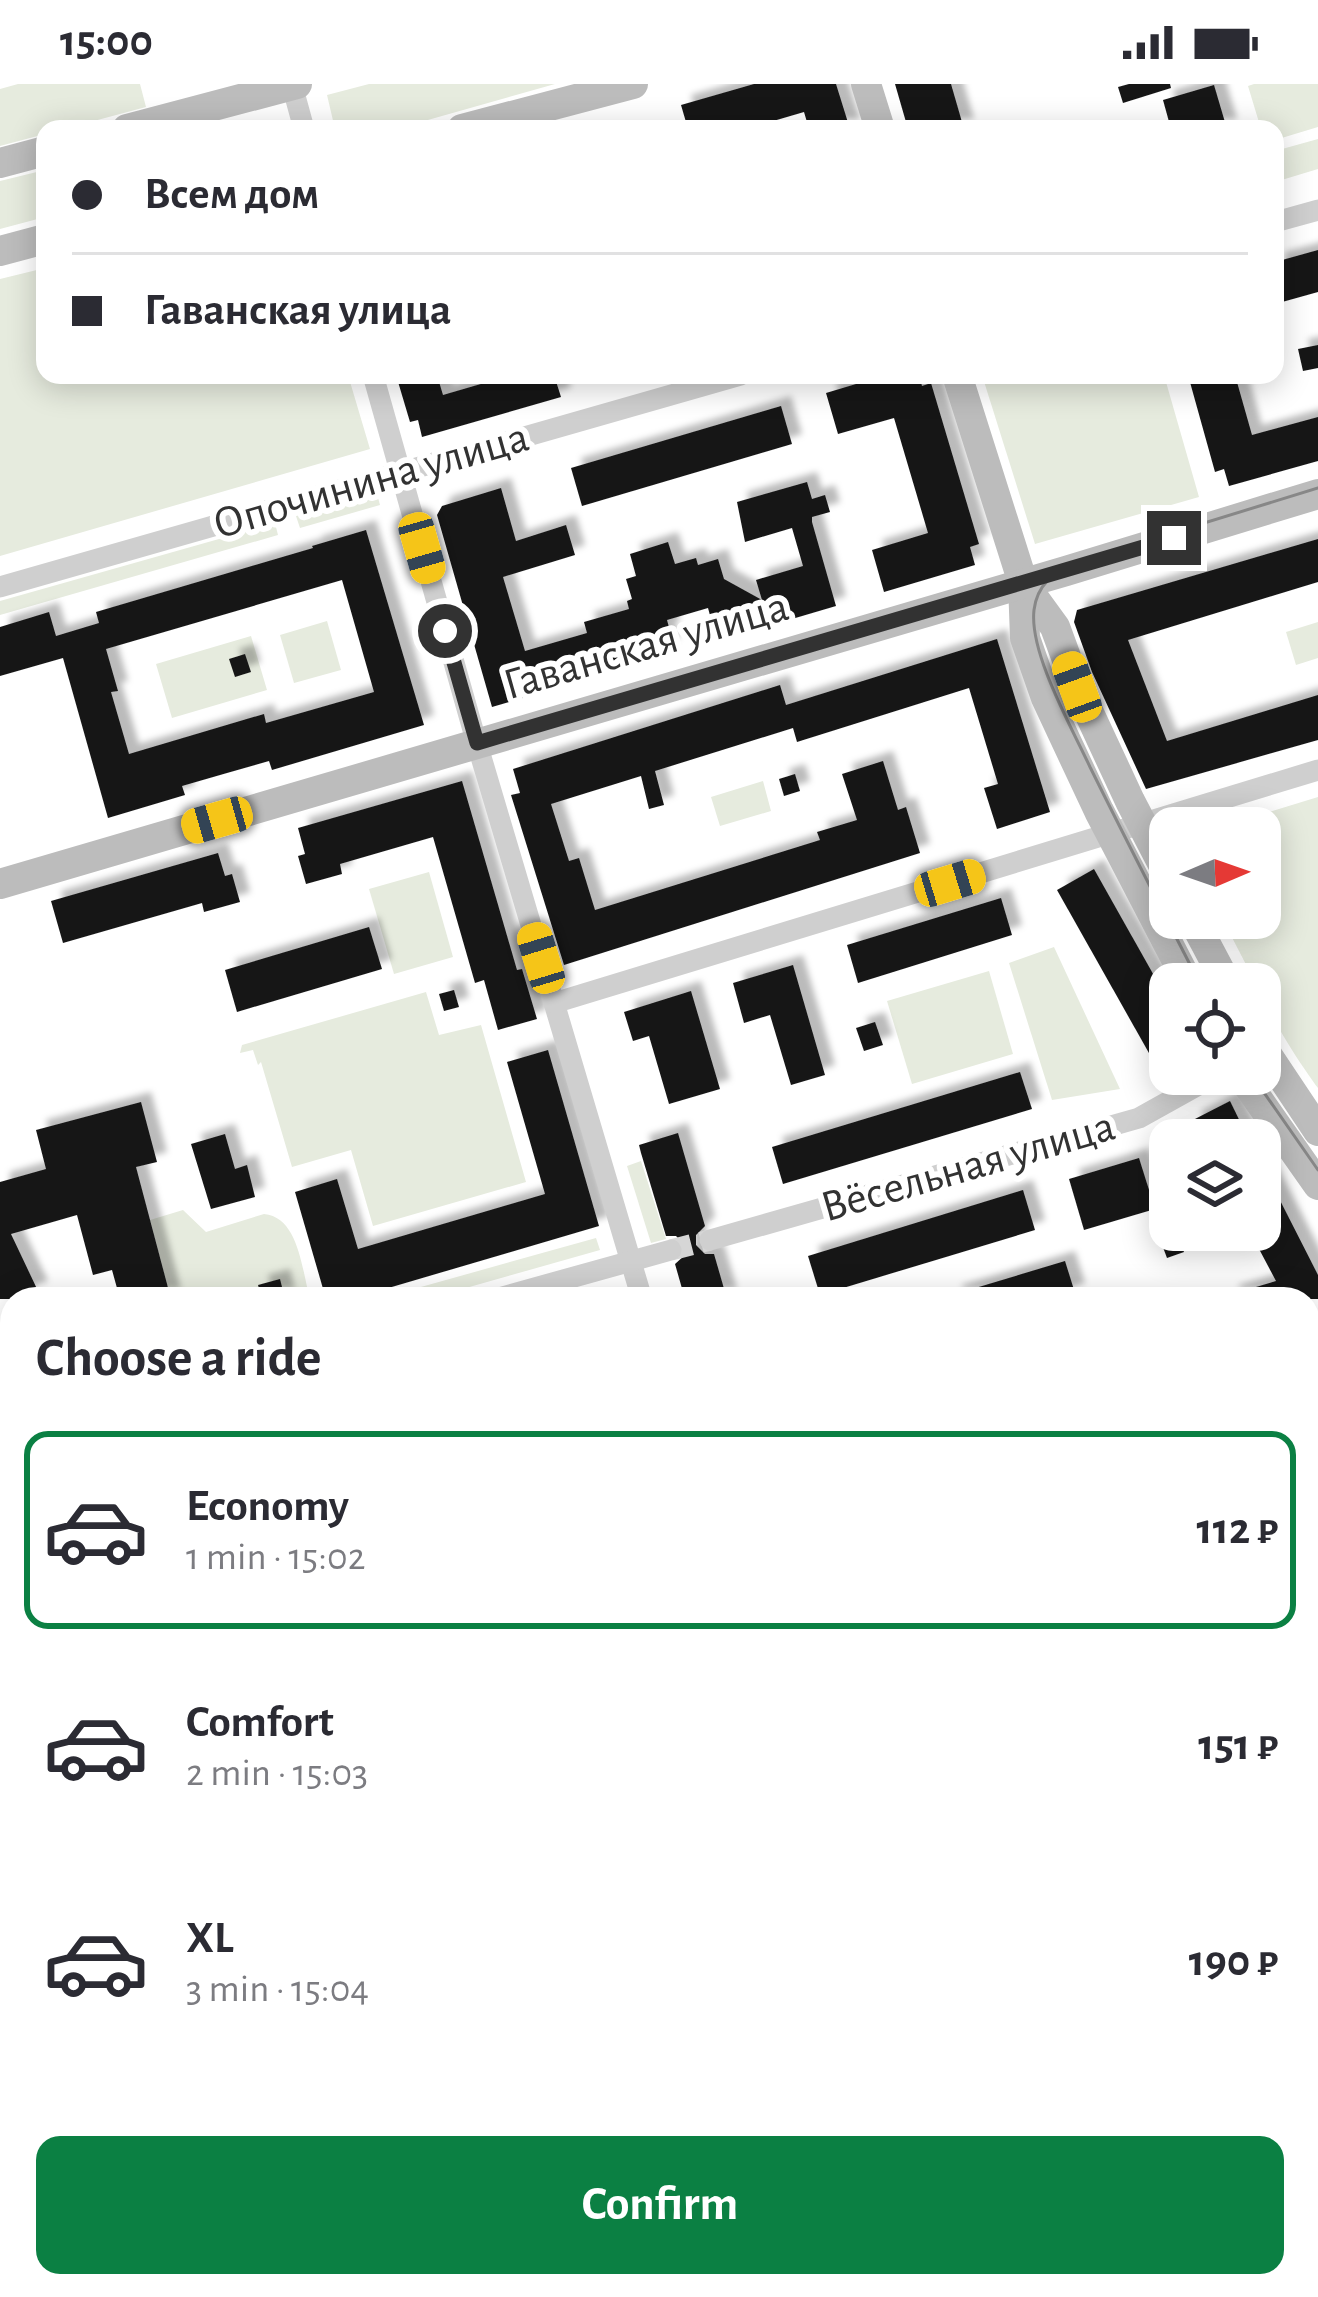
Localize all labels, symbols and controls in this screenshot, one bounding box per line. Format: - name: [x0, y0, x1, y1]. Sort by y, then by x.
- text: 15:00: [60, 19, 153, 64]
- text: Всем дом: [144, 172, 319, 217]
- text: Гаванская улица: [144, 288, 451, 333]
- street label: Опочинина улица: [208, 415, 534, 547]
- car: [395, 508, 449, 588]
- route end: [1147, 511, 1201, 565]
- street label: Гаванская улица: [499, 584, 793, 708]
- route start: [418, 604, 472, 658]
- car: [1048, 647, 1106, 727]
- car: [177, 793, 257, 847]
- north arrow: [1149, 807, 1281, 939]
- map controls: [1149, 807, 1281, 1251]
- car: [910, 855, 990, 911]
- car: [513, 918, 569, 998]
- button: locate: [1149, 963, 1281, 1095]
- street label: Вёсельная улица: [816, 1104, 1120, 1230]
- button: layers: [1149, 1119, 1281, 1251]
- text: Choose a ride: [36, 1332, 322, 1386]
- icon: car: [42, 1476, 150, 1584]
- text: Economy: [186, 1484, 349, 1529]
- text: 112 ₽: [1197, 1507, 1278, 1552]
- text: 1 min · 15:02: [186, 1538, 365, 1577]
- icon: car: [42, 1692, 150, 1800]
- text: Comfort: [186, 1700, 334, 1745]
- text: 151 ₽: [1198, 1723, 1278, 1768]
- text: 2 min · 15:03: [186, 1754, 368, 1793]
- icon: car: [42, 1908, 150, 2016]
- text: XL: [186, 1916, 234, 1961]
- text: 190 ₽: [1189, 1939, 1278, 1984]
- text: 3 min · 15:04: [186, 1970, 369, 2009]
- button: Confirm: [36, 2136, 1284, 2274]

